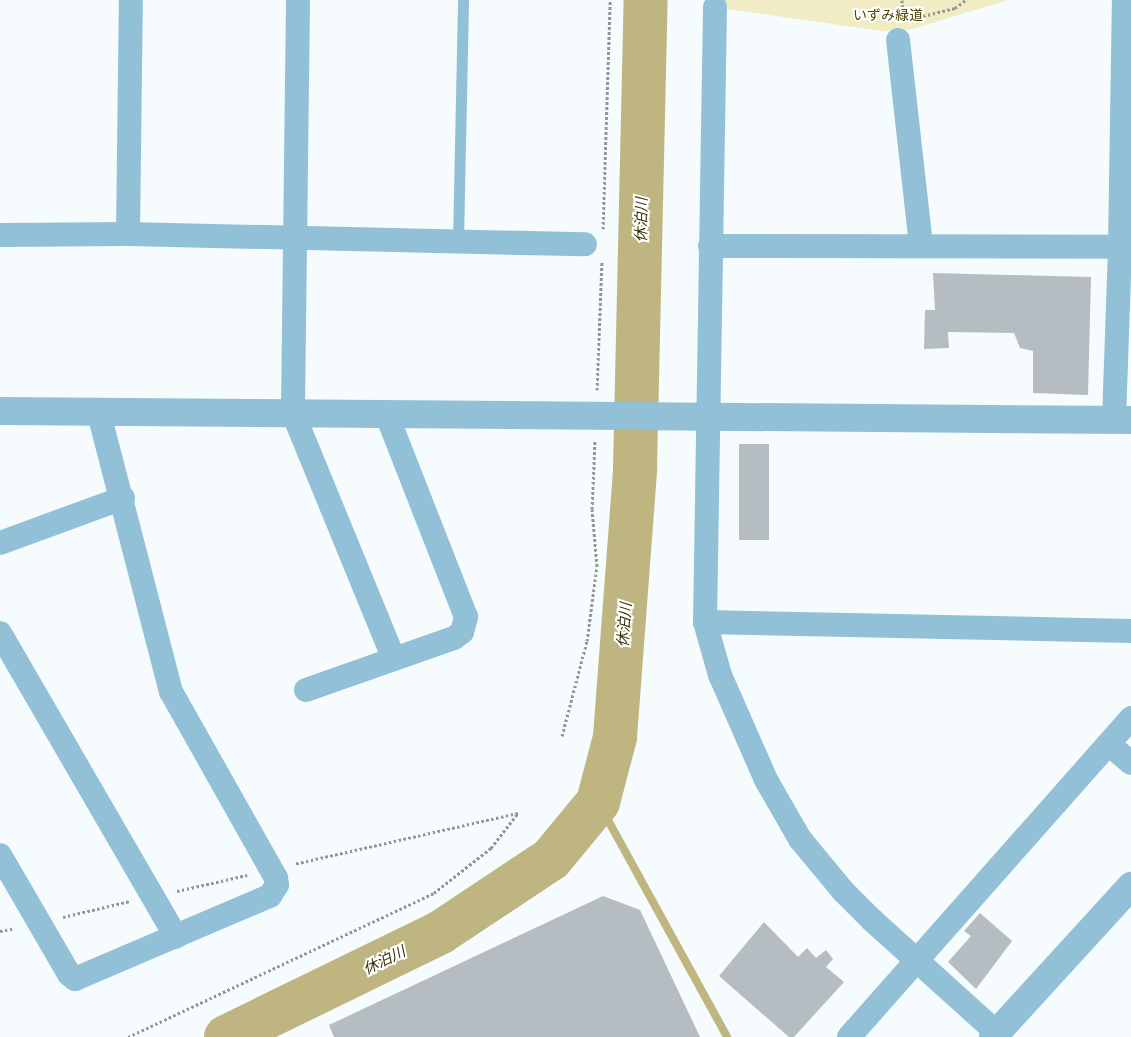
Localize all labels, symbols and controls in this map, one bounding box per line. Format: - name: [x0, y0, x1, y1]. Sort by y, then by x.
- park label: いずみ緑道: [853, 7, 923, 23]
- water label: 休泊川: [632, 197, 650, 243]
- water label: 休泊川: [613, 602, 635, 648]
- water label: 休泊川: [360, 942, 408, 978]

